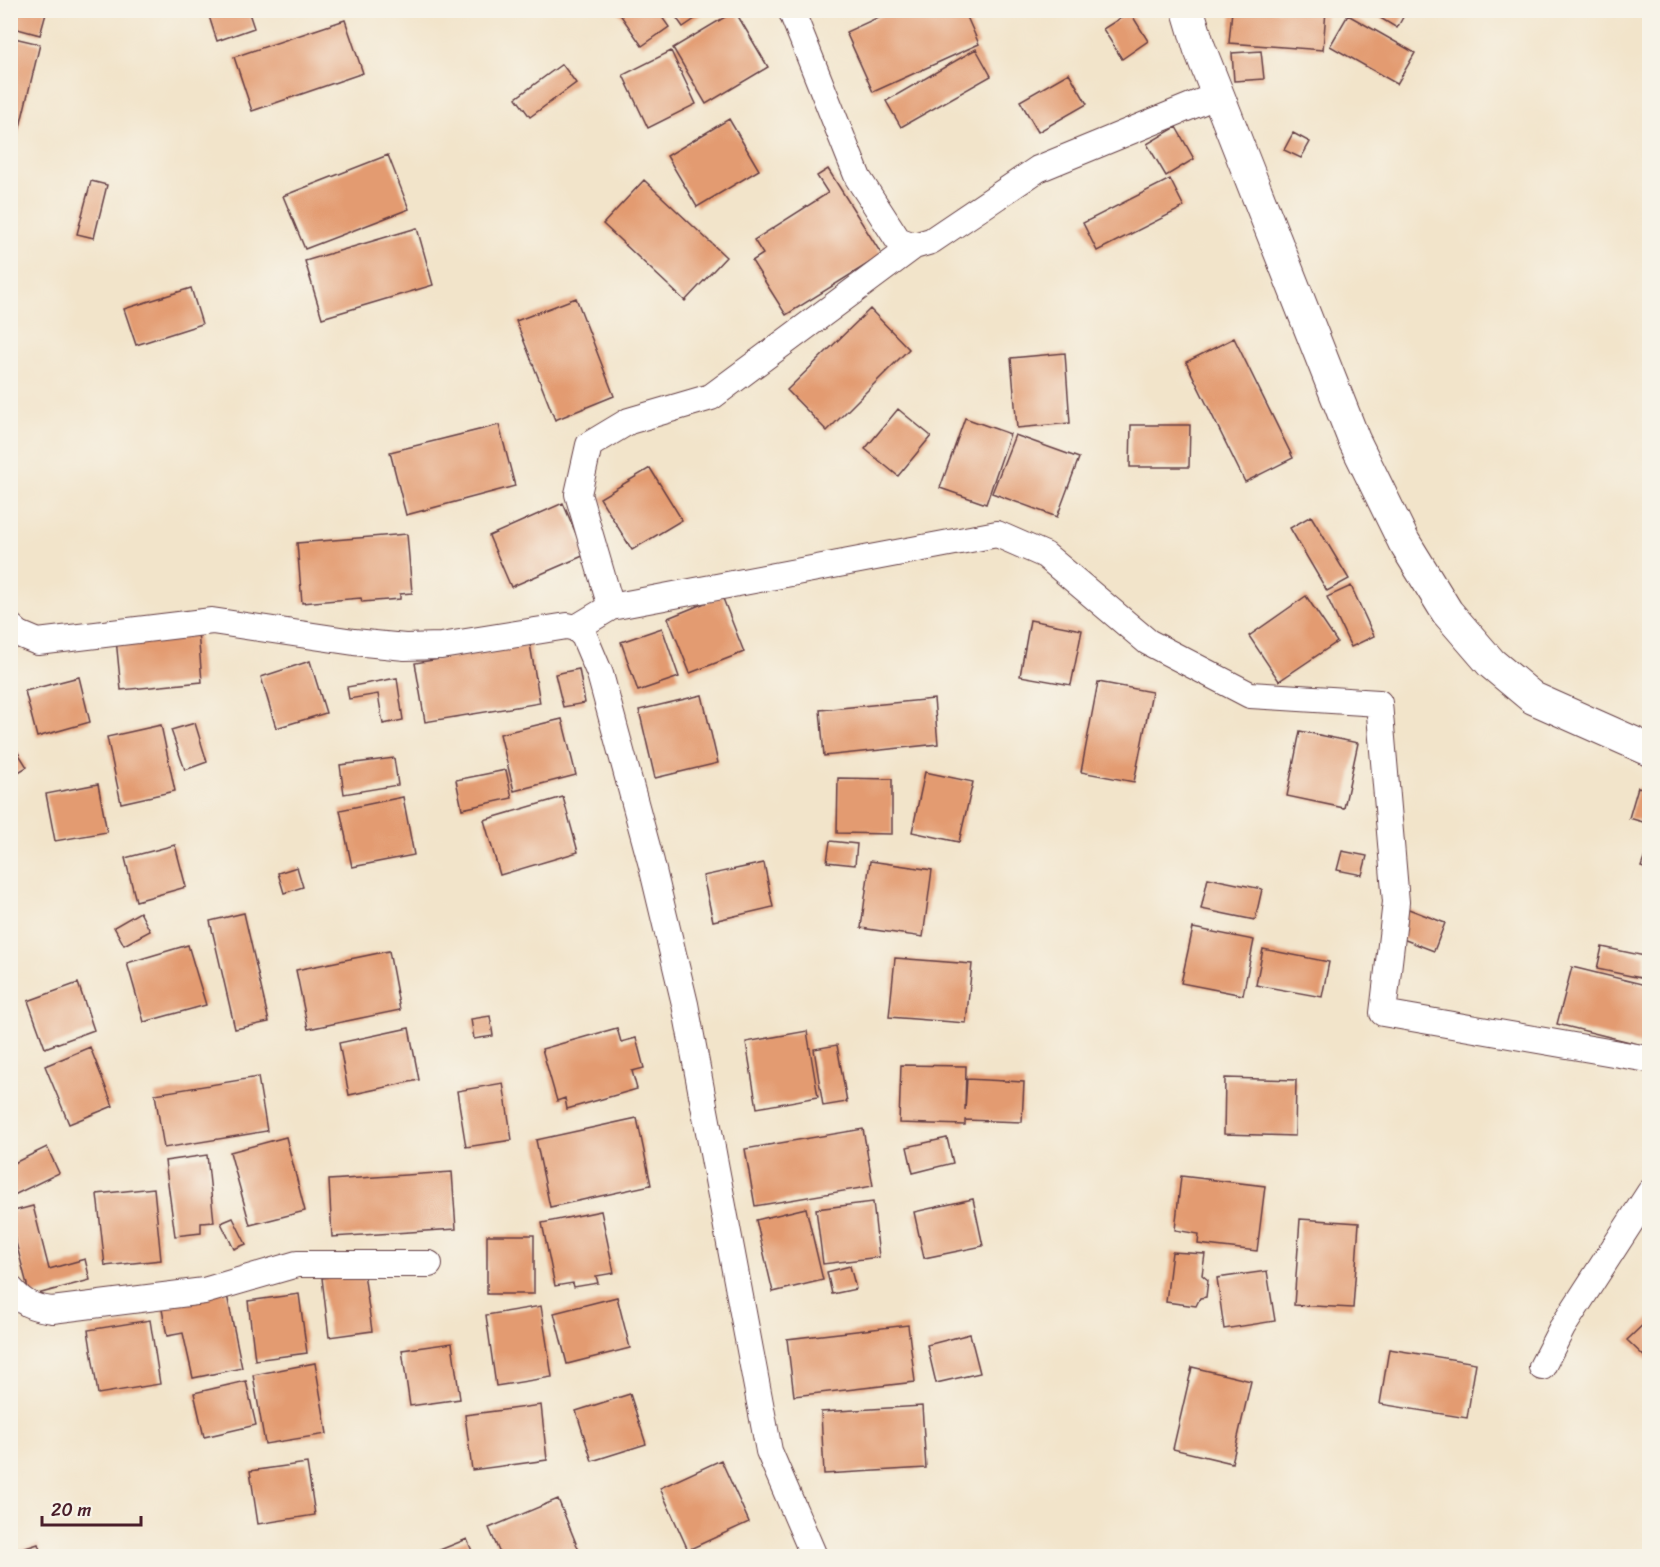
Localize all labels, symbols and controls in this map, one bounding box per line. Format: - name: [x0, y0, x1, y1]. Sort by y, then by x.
- scale bar: [42, 1489, 141, 1527]
- text: 20 m: [51, 1494, 91, 1526]

